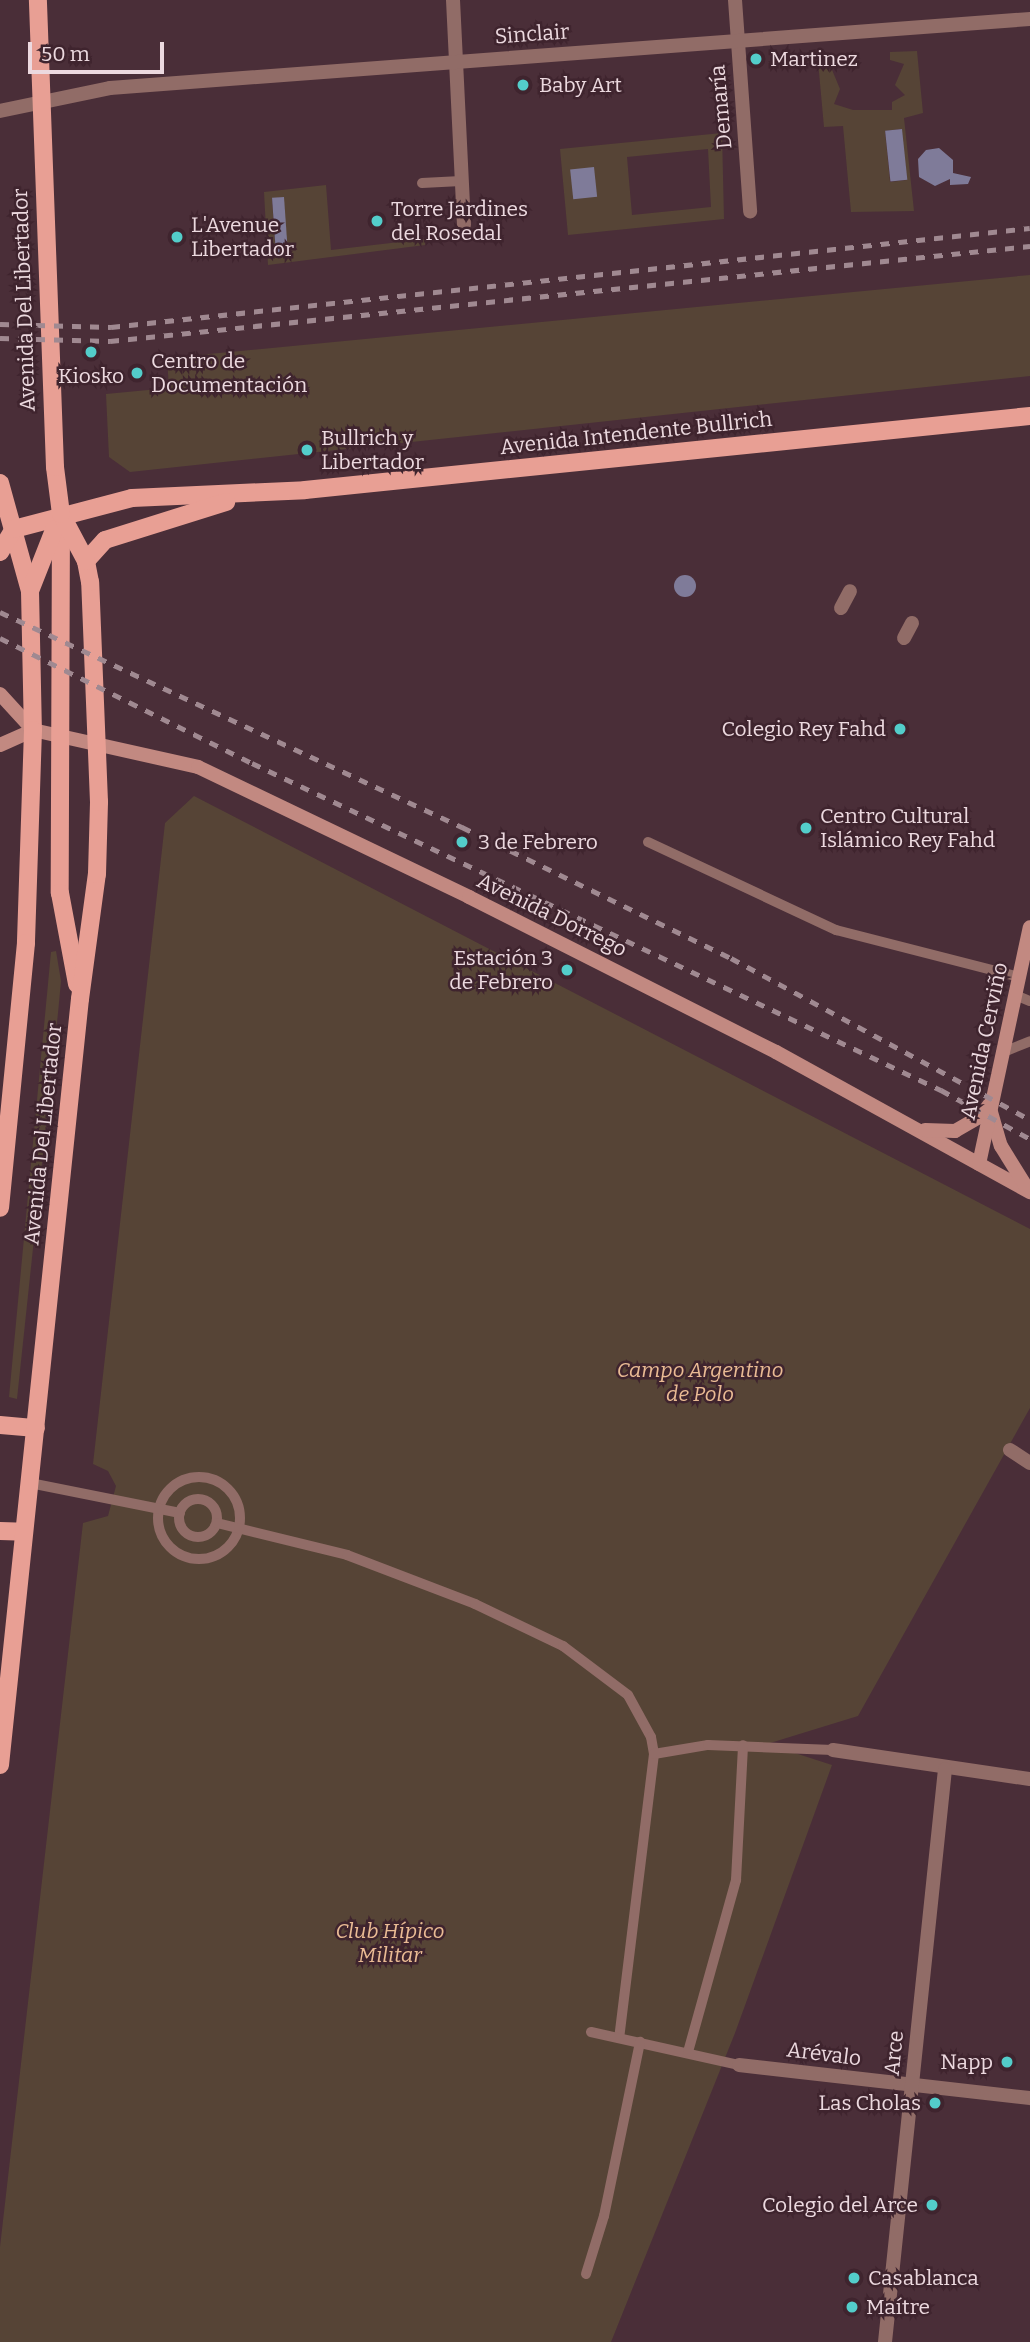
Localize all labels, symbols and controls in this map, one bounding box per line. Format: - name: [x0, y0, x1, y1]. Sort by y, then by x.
- street label: Sinclair: [494, 19, 570, 49]
- scale bar: [32, 28, 168, 72]
- text: 50 m: [41, 41, 90, 67]
- place label: Martinez: [770, 46, 858, 72]
- marker: Martinez: [748, 51, 764, 67]
- street label: Demaría: [705, 64, 737, 150]
- place label: Baby Art: [539, 72, 622, 98]
- marker: Baby Art: [513, 75, 533, 95]
- street label: Avenida Del Libertador: [8, 188, 40, 412]
- place label: Torre Jardines del Rosedal: [391, 196, 528, 246]
- place label: L'Avenue Libertador: [191, 212, 294, 262]
- marker: Torre Jardines del Rosedal: [369, 213, 385, 229]
- marker: L'Avenue Libertador: [169, 229, 185, 245]
- marker: Kiosko: [83, 344, 99, 360]
- place label: Centro de Documentación: [151, 348, 307, 398]
- place label: Kiosko: [58, 363, 124, 389]
- marker: Centro de Documentación: [129, 365, 145, 381]
- street label: Avenida Intendente Bullrich: [499, 406, 773, 460]
- place label: Bullrich y Libertador: [321, 425, 424, 475]
- marker: Bullrich y Libertador: [299, 442, 315, 458]
- place label: Colegio Rey Fahd: [722, 716, 886, 742]
- marker: Colegio Rey Fahd: [892, 721, 908, 737]
- place label: Centro Cultural Islámico Rey Fahd: [820, 803, 995, 853]
- marker: Centro Cultural Islámico Rey Fahd: [798, 820, 814, 836]
- place label: 3 de Febrero: [478, 829, 598, 855]
- marker: 3 de Febrero: [452, 832, 472, 852]
- street label: Avenida Dorrego: [473, 868, 631, 962]
- place label: Estación 3 de Febrero: [449, 945, 553, 995]
- street label: Avenida Cerviño: [955, 960, 1013, 1122]
- marker: Estación 3 de Febrero: [559, 962, 575, 978]
- street label: Avenida Del Libertador: [19, 1022, 67, 1246]
- park label: Campo Argentino de Polo: [617, 1357, 783, 1407]
- park label: Club Hípico Militar: [336, 1918, 444, 1968]
- street label: Arce: [879, 2029, 909, 2077]
- street label: Arévalo: [785, 2037, 863, 2071]
- place label: Napp: [940, 2049, 993, 2075]
- marker: Napp: [999, 2054, 1015, 2070]
- place label: Las Cholas: [819, 2090, 921, 2116]
- marker: Las Cholas: [927, 2095, 943, 2111]
- place label: Colegio del Arce: [762, 2192, 918, 2218]
- marker: Colegio del Arce: [924, 2197, 940, 2213]
- place label: Casablanca: [868, 2265, 979, 2291]
- marker: Casablanca: [846, 2270, 862, 2286]
- place label: Maítre: [866, 2294, 930, 2320]
- marker: Maítre: [844, 2299, 860, 2315]

